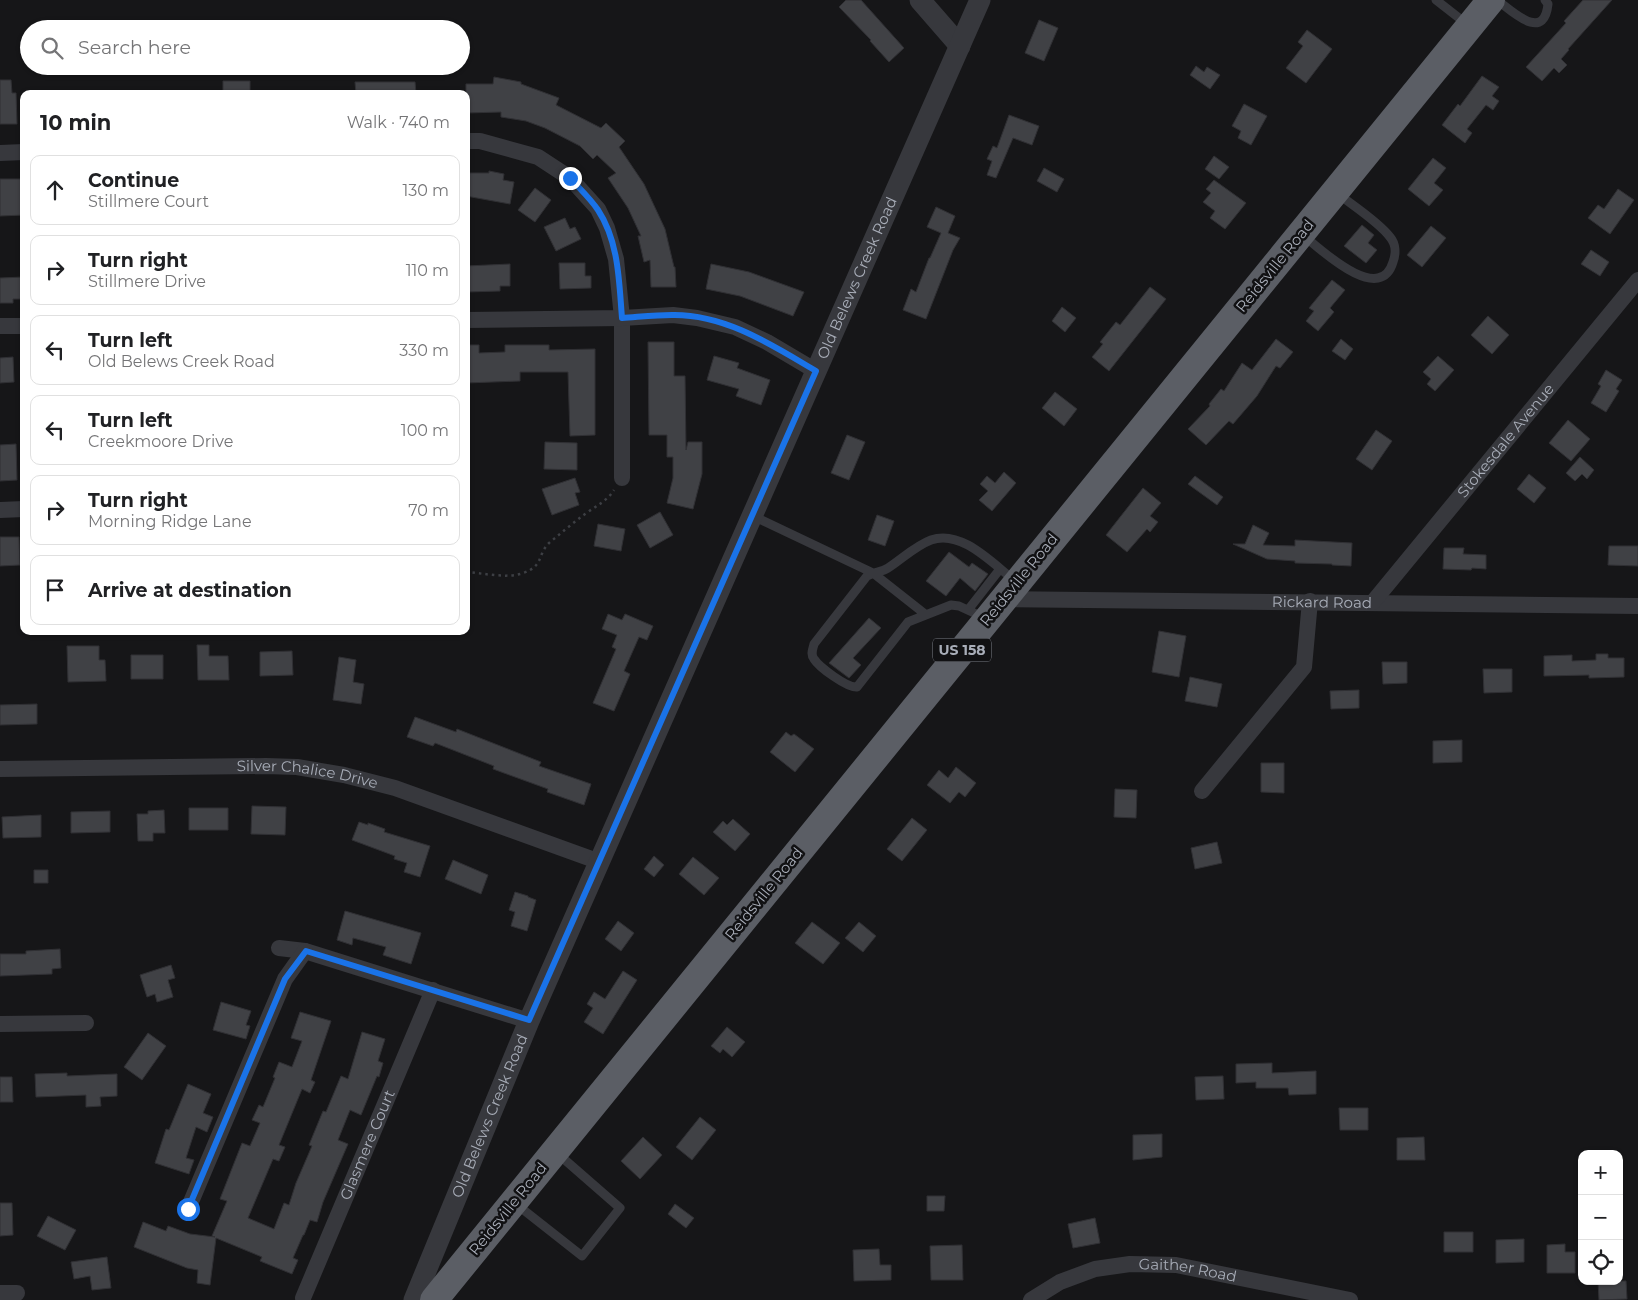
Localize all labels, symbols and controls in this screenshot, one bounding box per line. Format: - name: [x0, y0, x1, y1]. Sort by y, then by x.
- search box: [20, 20, 470, 75]
- icon: search: [38, 34, 66, 62]
- text: Search here: [78, 36, 191, 59]
- text: 10 min: [40, 110, 111, 135]
- text: Walk · 740 m: [347, 113, 450, 132]
- route end: [559, 167, 582, 190]
- text: Continue: [88, 169, 179, 192]
- icon: ahead: [41, 176, 69, 204]
- text: 130 m: [402, 181, 449, 200]
- text: Stillmere Court: [88, 192, 209, 211]
- street label: Old Belews Creek Road: [813, 194, 901, 362]
- street label: Reidsville Road: [1231, 216, 1318, 316]
- text: Turn right: [88, 249, 188, 272]
- icon: right: [41, 256, 69, 284]
- text: 110 m: [406, 261, 449, 280]
- text: Stillmere Drive: [88, 272, 206, 291]
- text: Turn left: [88, 329, 173, 352]
- icon: left: [41, 336, 69, 364]
- text: 330 m: [399, 341, 449, 360]
- text: Old Belews Creek Road: [88, 352, 275, 371]
- street label: Stokesdale Avenue: [1453, 379, 1558, 501]
- text: Turn left: [88, 409, 173, 432]
- icon: left: [41, 416, 69, 444]
- text: 100 m: [401, 421, 449, 440]
- text: Creekmoore Drive: [88, 432, 233, 451]
- text: Turn right: [88, 489, 188, 512]
- icon: right: [41, 496, 69, 524]
- text: 70 m: [408, 501, 449, 520]
- text: Morning Ridge Lane: [88, 512, 252, 531]
- street label: Reidsville Road: [975, 530, 1062, 630]
- icon: arrive: [41, 576, 69, 604]
- text: Arrive at destination: [88, 579, 292, 602]
- street label: Rickard Road: [1272, 592, 1372, 612]
- road number: US 158: [933, 638, 991, 662]
- street label: Silver Chalice Drive: [237, 756, 380, 792]
- street label: Reidsville Road: [720, 844, 807, 944]
- street label: Old Belews Creek Road: [447, 1031, 532, 1200]
- street label: Glasmere Court: [335, 1087, 399, 1203]
- map controls: [1578, 1150, 1623, 1285]
- button: +: [1578, 1150, 1623, 1195]
- street label: Reidsville Road: [464, 1159, 551, 1259]
- button: −: [1578, 1195, 1623, 1240]
- route start: [177, 1198, 200, 1221]
- button: locate: [1578, 1240, 1623, 1285]
- street label: Gaither Road: [1139, 1254, 1238, 1286]

